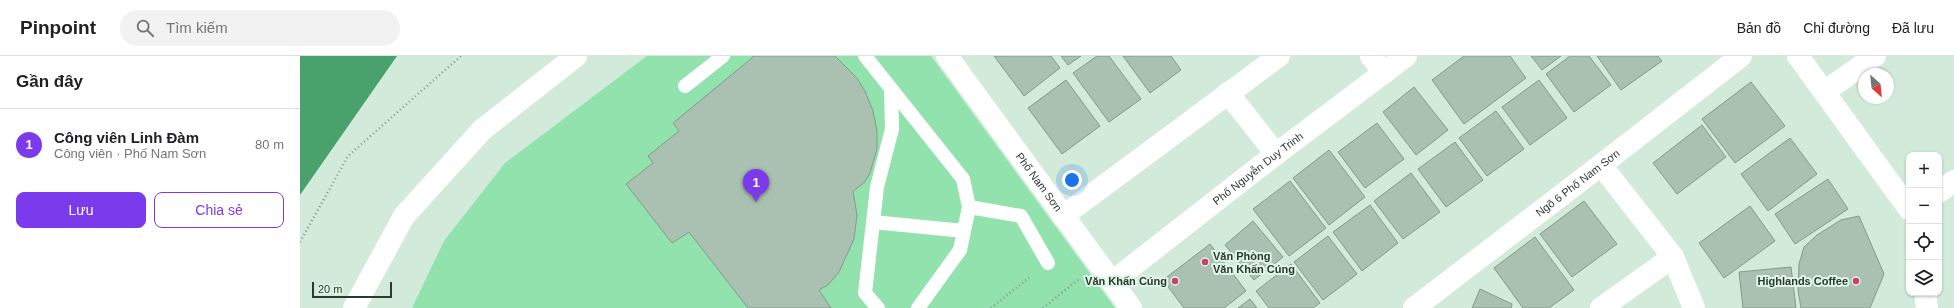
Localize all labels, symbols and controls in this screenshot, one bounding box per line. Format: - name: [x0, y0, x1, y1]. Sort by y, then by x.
- search box: [120, 10, 400, 46]
- text: Pinpoint: [20, 17, 96, 38]
- icon: search: [134, 17, 156, 39]
- text: Tìm kiếm: [166, 19, 228, 36]
- text: Bản đồ: [1737, 20, 1781, 36]
- text: Chỉ đường: [1803, 20, 1870, 36]
- text: Đã lưu: [1892, 20, 1934, 36]
- north arrow: [1858, 68, 1894, 104]
- text: Gần đây: [16, 72, 83, 91]
- text: Công viên Linh Đàm: [54, 129, 199, 146]
- street label: Phố Nguyễn Duy Trinh: [1210, 130, 1305, 207]
- text: 1: [25, 137, 33, 152]
- text: 80 m: [255, 137, 284, 152]
- text: Công viên · Phố Nam Sơn: [54, 146, 206, 161]
- street label: Ngõ 6 Phố Nam Sơn: [1533, 147, 1622, 219]
- street label: Phố Nam Sơn: [1014, 150, 1064, 214]
- map controls: [1906, 152, 1942, 296]
- button: +: [1906, 152, 1942, 188]
- pin: 1: [743, 169, 769, 202]
- your location: [1062, 170, 1082, 190]
- button: −: [1906, 188, 1942, 224]
- button: Lưu: [16, 192, 146, 228]
- button: Chia sẻ: [154, 192, 284, 228]
- button: locate: [1906, 224, 1942, 260]
- place label: Văn Phòng Văn Khấn Cúng: [1213, 250, 1295, 275]
- marker: Văn Phòng Văn Khấn Cúng: [1200, 257, 1210, 267]
- button: layers: [1906, 260, 1942, 296]
- place label: Văn Khấn Cúng: [1085, 275, 1167, 287]
- place label: Highlands Coffee: [1758, 275, 1848, 287]
- marker: Văn Khấn Cúng: [1170, 276, 1180, 286]
- marker: Highlands Coffee: [1851, 276, 1861, 286]
- scale bar: [312, 280, 392, 299]
- text: 20 m: [318, 283, 342, 295]

